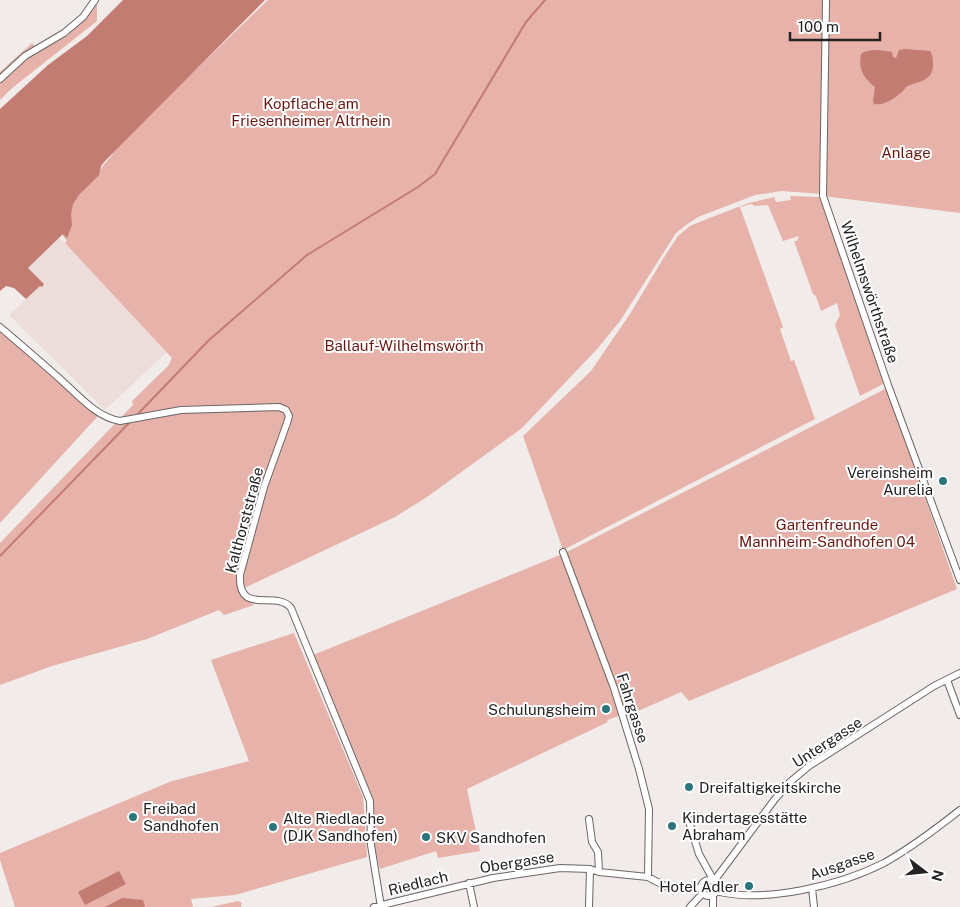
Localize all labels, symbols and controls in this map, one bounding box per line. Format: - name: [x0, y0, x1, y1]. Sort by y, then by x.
- scale bar: [790, 10, 880, 42]
- text: 100 m: [798, 18, 839, 35]
- park label: Kopflache am Friesenheimer Altrhein: [231, 95, 391, 129]
- park label: Anlage: [881, 144, 931, 161]
- street label: Wilhelmswörthstraße: [838, 219, 902, 365]
- park label: Ballauf-Wilhelmswörth: [324, 337, 484, 354]
- place label: Vereinsheim Aurelia: [847, 464, 933, 498]
- street label: Kalthorststraße: [222, 465, 266, 575]
- marker: Vereinsheim Aurelia: [937, 475, 949, 487]
- park label: Gartenfreunde Mannheim-Sandhofen 04: [739, 516, 915, 550]
- street label: Fahrgasse: [614, 671, 652, 745]
- place label: Schulungsheim: [488, 701, 596, 718]
- marker: Schulungsheim: [600, 703, 612, 715]
- street label: Untergasse: [789, 713, 865, 771]
- place label: Dreifaltigkeitskirche: [699, 779, 841, 796]
- marker: Dreifaltigkeitskirche: [683, 781, 695, 793]
- place label: Freibad Sandhofen: [143, 800, 219, 834]
- place label: Kindertagesstätte Abraham: [682, 809, 807, 843]
- place label: Alte Riedlache (DJK Sandhofen): [283, 810, 398, 844]
- marker: Freibad Sandhofen: [127, 811, 139, 823]
- marker: Kindertagesstätte Abraham: [666, 820, 678, 832]
- marker: Alte Riedlache (DJK Sandhofen): [267, 821, 279, 833]
- place label: SKV Sandhofen: [436, 829, 546, 846]
- marker: SKV Sandhofen: [420, 831, 432, 843]
- street label: Ausgasse: [807, 845, 877, 883]
- north arrow: [900, 847, 950, 897]
- street label: Obergasse: [479, 848, 555, 876]
- street label: Riedlach: [386, 867, 450, 899]
- text: N: [928, 868, 947, 883]
- place label: Hotel Adler: [659, 878, 739, 895]
- marker: Hotel Adler: [743, 880, 755, 892]

